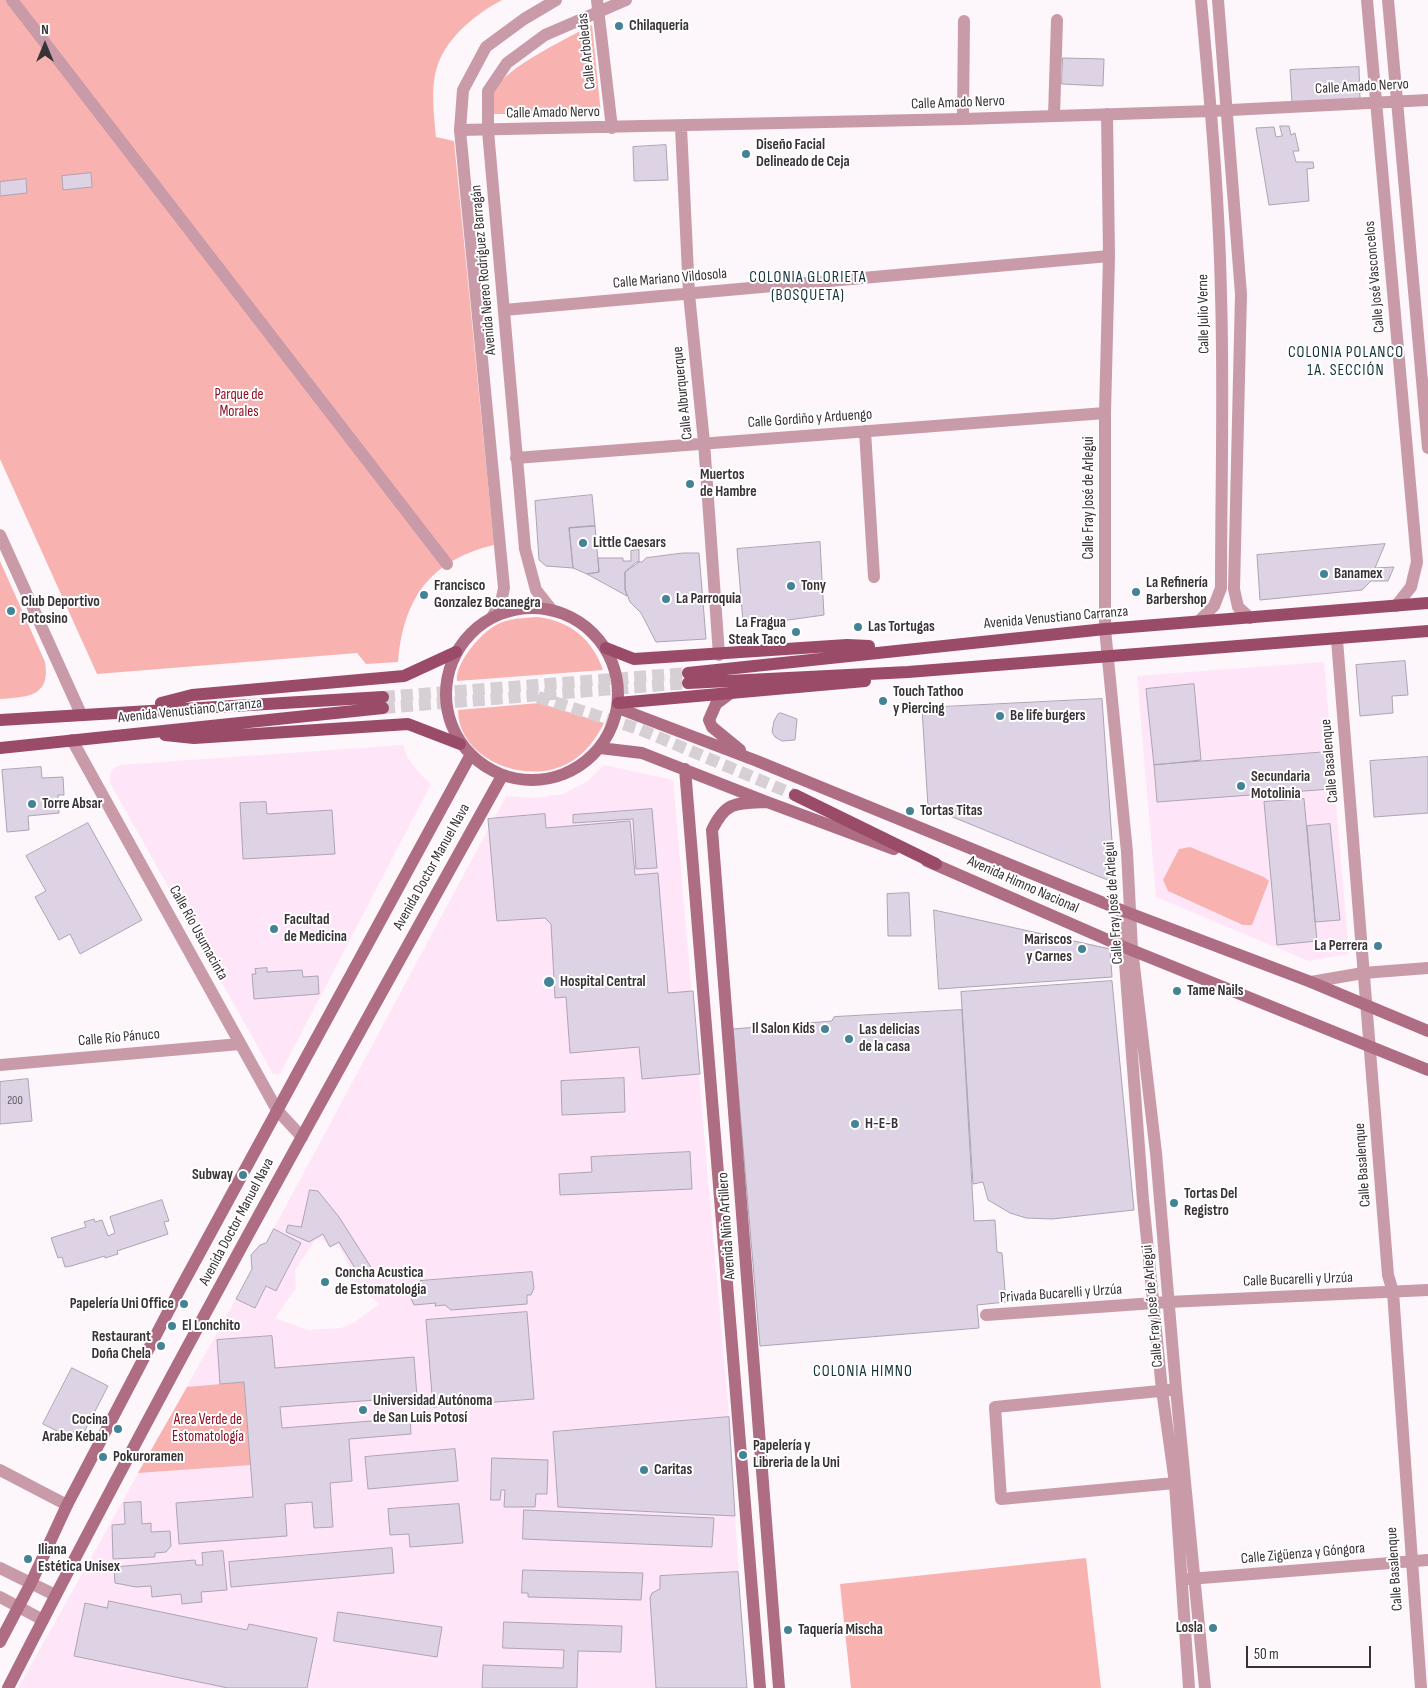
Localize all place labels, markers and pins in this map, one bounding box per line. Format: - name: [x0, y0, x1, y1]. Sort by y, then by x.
- place label: Chilaqueria: [629, 17, 689, 35]
- marker: Chilaqueria: [613, 20, 625, 32]
- place label: Diseño Facial Delineado de Ceja: [756, 136, 850, 171]
- marker: Diseño Facial Delineado de Ceja: [740, 148, 752, 160]
- place label: Muertos de Hambre: [700, 466, 757, 501]
- marker: Muertos de Hambre: [684, 478, 696, 490]
- place label: Little Caesars: [593, 534, 666, 552]
- marker: Little Caesars: [577, 537, 589, 549]
- place label: Banamex: [1334, 565, 1383, 583]
- marker: Banamex: [1318, 568, 1330, 580]
- place label: La Refinería Barbershop: [1146, 574, 1208, 609]
- place label: Francisco Gonzalez Bocanegra: [434, 577, 541, 612]
- place label: Tony: [801, 577, 826, 595]
- marker: Tony: [785, 580, 797, 592]
- marker: La Refinería Barbershop: [1130, 586, 1142, 598]
- marker: Francisco Gonzalez Bocanegra: [418, 589, 430, 601]
- place label: La Parroquia: [676, 590, 741, 608]
- place label: Club Deportivo Potosino: [21, 593, 100, 628]
- marker: La Parroquia: [660, 593, 672, 605]
- marker: Club Deportivo Potosino: [5, 605, 17, 617]
- place label: La Fragua Steak Taco: [729, 614, 786, 649]
- place label: Las Tortugas: [868, 618, 935, 636]
- marker: Las Tortugas: [852, 621, 864, 633]
- marker: La Fragua Steak Taco: [790, 626, 802, 638]
- place label: Touch Tathoo y Piercing: [893, 683, 964, 718]
- marker: Touch Tathoo y Piercing: [877, 695, 889, 707]
- place label: Be life burgers: [1010, 707, 1086, 725]
- marker: Be life burgers: [994, 710, 1006, 722]
- place label: Secundaria Motolinia: [1251, 768, 1310, 803]
- marker: Secundaria Motolinia: [1235, 780, 1247, 792]
- place label: Torre Absar: [42, 795, 102, 813]
- marker: Torre Absar: [26, 798, 38, 810]
- place label: Tortas Titas: [920, 802, 983, 820]
- marker: Tortas Titas: [904, 805, 916, 817]
- place label: Facultad de Medicina: [284, 911, 347, 946]
- marker: Facultad de Medicina: [268, 923, 280, 935]
- place label: Mariscos y Carnes: [1024, 931, 1072, 966]
- place label: La Perrera: [1314, 937, 1368, 955]
- marker: La Perrera: [1372, 940, 1384, 952]
- marker: Mariscos y Carnes: [1076, 943, 1088, 955]
- place label: Hospital Central: [560, 973, 646, 991]
- marker: Hospital Central: [542, 975, 556, 989]
- place label: Tame Nails: [1187, 982, 1243, 1000]
- marker: Tame Nails: [1171, 985, 1183, 997]
- place label: Il Salon Kids: [752, 1020, 815, 1038]
- place label: Las delicias de la casa: [859, 1021, 920, 1056]
- marker: Il Salon Kids: [819, 1023, 831, 1035]
- marker: Las delicias de la casa: [843, 1033, 855, 1045]
- place label: H-E-B: [865, 1115, 898, 1133]
- marker: H-E-B: [849, 1118, 861, 1130]
- place label: Subway: [192, 1166, 233, 1184]
- marker: Subway: [237, 1169, 249, 1181]
- place label: Tortas Del Registro: [1184, 1185, 1237, 1220]
- marker: Tortas Del Registro: [1168, 1197, 1180, 1209]
- place label: Concha Acustica de Estomatologia: [335, 1264, 426, 1299]
- marker: Concha Acustica de Estomatologia: [319, 1276, 331, 1288]
- place label: Papelería Uni Office: [70, 1295, 174, 1313]
- marker: Papelería Uni Office: [178, 1298, 190, 1310]
- place label: El Lonchito: [182, 1317, 240, 1335]
- marker: El Lonchito: [166, 1320, 178, 1332]
- place label: Restaurant Doña Chela: [92, 1328, 151, 1363]
- marker: Restaurant Doña Chela: [155, 1340, 167, 1352]
- place label: Universidad Autónoma de San Luis Potosí: [373, 1392, 492, 1427]
- marker: Universidad Autónoma de San Luis Potosí: [357, 1404, 369, 1416]
- place label: Cocina Arabe Kebab: [42, 1411, 108, 1446]
- marker: Cocina Arabe Kebab: [112, 1423, 124, 1435]
- place label: Papelería y Libreria de la Uni: [753, 1437, 840, 1472]
- place label: Pokuroramen: [113, 1448, 184, 1466]
- marker: Papelería y Libreria de la Uni: [737, 1449, 749, 1461]
- marker: Pokuroramen: [97, 1451, 109, 1463]
- place label: Caritas: [654, 1461, 692, 1479]
- marker: Caritas: [638, 1464, 650, 1476]
- place label: Iliana Estética Unisex: [38, 1541, 120, 1576]
- marker: Iliana Estética Unisex: [22, 1553, 34, 1565]
- place label: Losla: [1176, 1619, 1203, 1637]
- place label: Taquería Mischa: [798, 1621, 883, 1639]
- marker: Losla: [1207, 1622, 1219, 1634]
- marker: Taquería Mischa: [782, 1624, 794, 1636]

